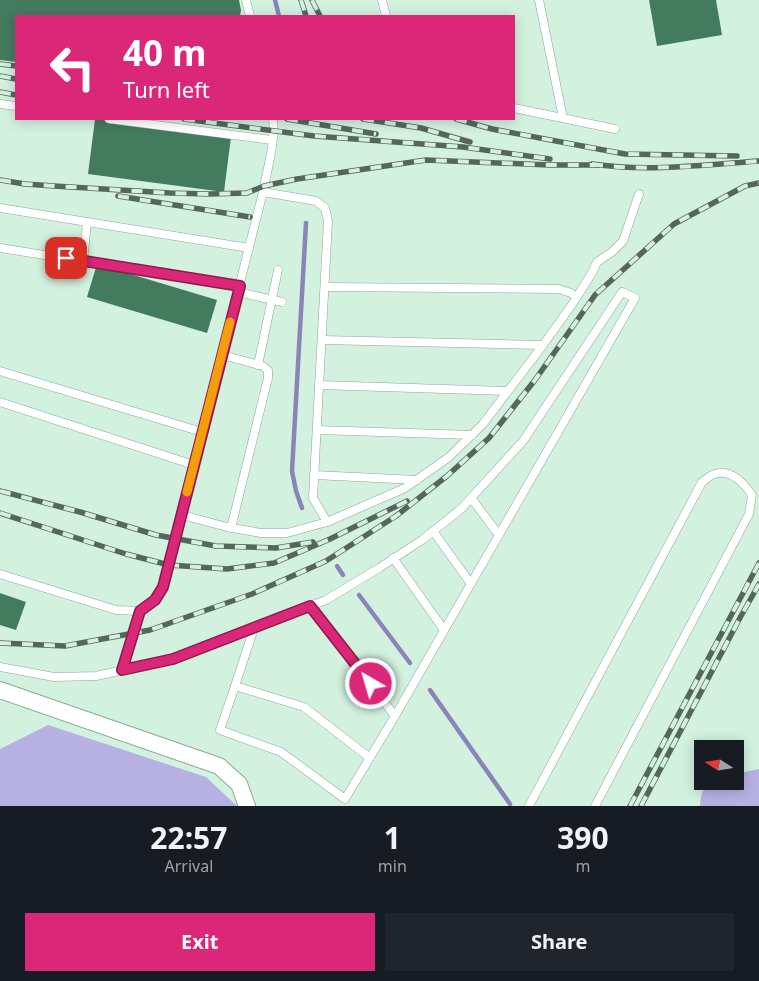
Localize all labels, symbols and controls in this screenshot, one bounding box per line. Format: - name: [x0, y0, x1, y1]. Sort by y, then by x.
- text: 40 m: [123, 29, 206, 76]
- icon: left: [40, 35, 105, 100]
- text: Turn left: [123, 74, 210, 104]
- pin: [45, 237, 87, 279]
- icon: arrive: [52, 244, 80, 272]
- position arrow: [344, 657, 396, 709]
- north arrow: [694, 740, 744, 790]
- map controls: [694, 740, 744, 790]
- text: 22:57: [150, 817, 227, 858]
- text: 1: [384, 817, 401, 858]
- text: 390: [557, 817, 609, 858]
- text: Arrival: [164, 855, 213, 877]
- text: min: [378, 855, 407, 877]
- text: m: [575, 855, 590, 877]
- button: Exit: [25, 913, 375, 971]
- button: Share: [385, 913, 734, 971]

